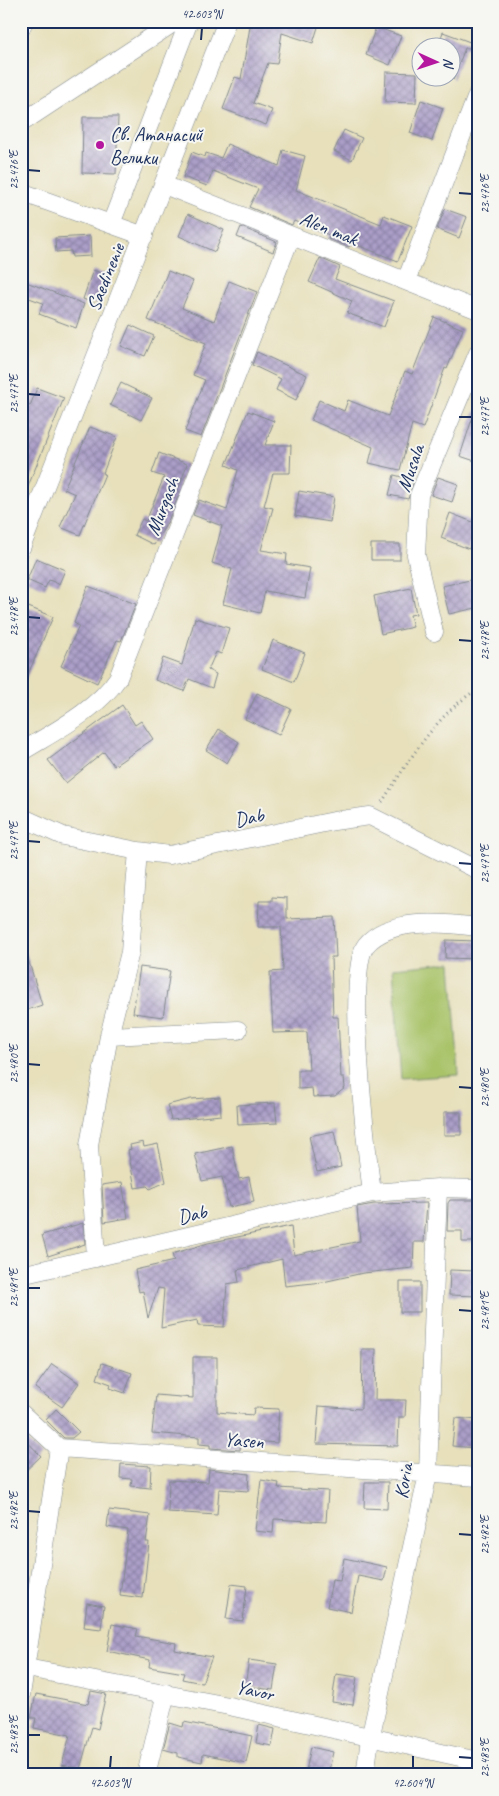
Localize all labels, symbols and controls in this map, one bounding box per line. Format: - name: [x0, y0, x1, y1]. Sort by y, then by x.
- text: 42.603°N: [182, 6, 224, 22]
- north arrow: [412, 38, 462, 88]
- text: N: [440, 58, 457, 70]
- place label: Св. Атанасий Велики: [110, 122, 204, 170]
- marker: Св. Атанасий Велики: [94, 139, 106, 151]
- text: 23.476°E: [6, 149, 22, 190]
- text: 23.476°E: [477, 173, 493, 214]
- street label: Alen mak: [296, 206, 363, 252]
- street label: Saedinenie: [81, 238, 131, 315]
- text: 23.477°E: [6, 373, 22, 414]
- text: 23.477°E: [477, 396, 493, 437]
- street label: Musala: [391, 440, 431, 495]
- street label: Murgash: [140, 472, 186, 539]
- text: 23.478°E: [6, 596, 22, 637]
- text: 23.478°E: [477, 620, 493, 661]
- street label: Dab: [232, 802, 267, 833]
- text: 23.479°E: [6, 820, 22, 861]
- text: 23.479°E: [477, 843, 493, 884]
- text: 23.480°E: [6, 1043, 22, 1084]
- text: 23.480°E: [477, 1067, 493, 1108]
- street label: Dab: [175, 1199, 210, 1230]
- text: 23.481°E: [6, 1267, 22, 1308]
- text: 23.481°E: [477, 1290, 493, 1331]
- street label: Yasen: [223, 1427, 266, 1454]
- street label: Koria: [388, 1460, 419, 1500]
- text: 23.482°E: [6, 1490, 22, 1531]
- text: 23.482°E: [477, 1514, 493, 1555]
- street label: Yavor: [234, 1674, 278, 1707]
- text: 23.483°E: [6, 1714, 22, 1755]
- text: 23.483°E: [477, 1737, 493, 1778]
- text: 42.603°N: [90, 1775, 132, 1791]
- text: 42.604°N: [393, 1775, 435, 1791]

